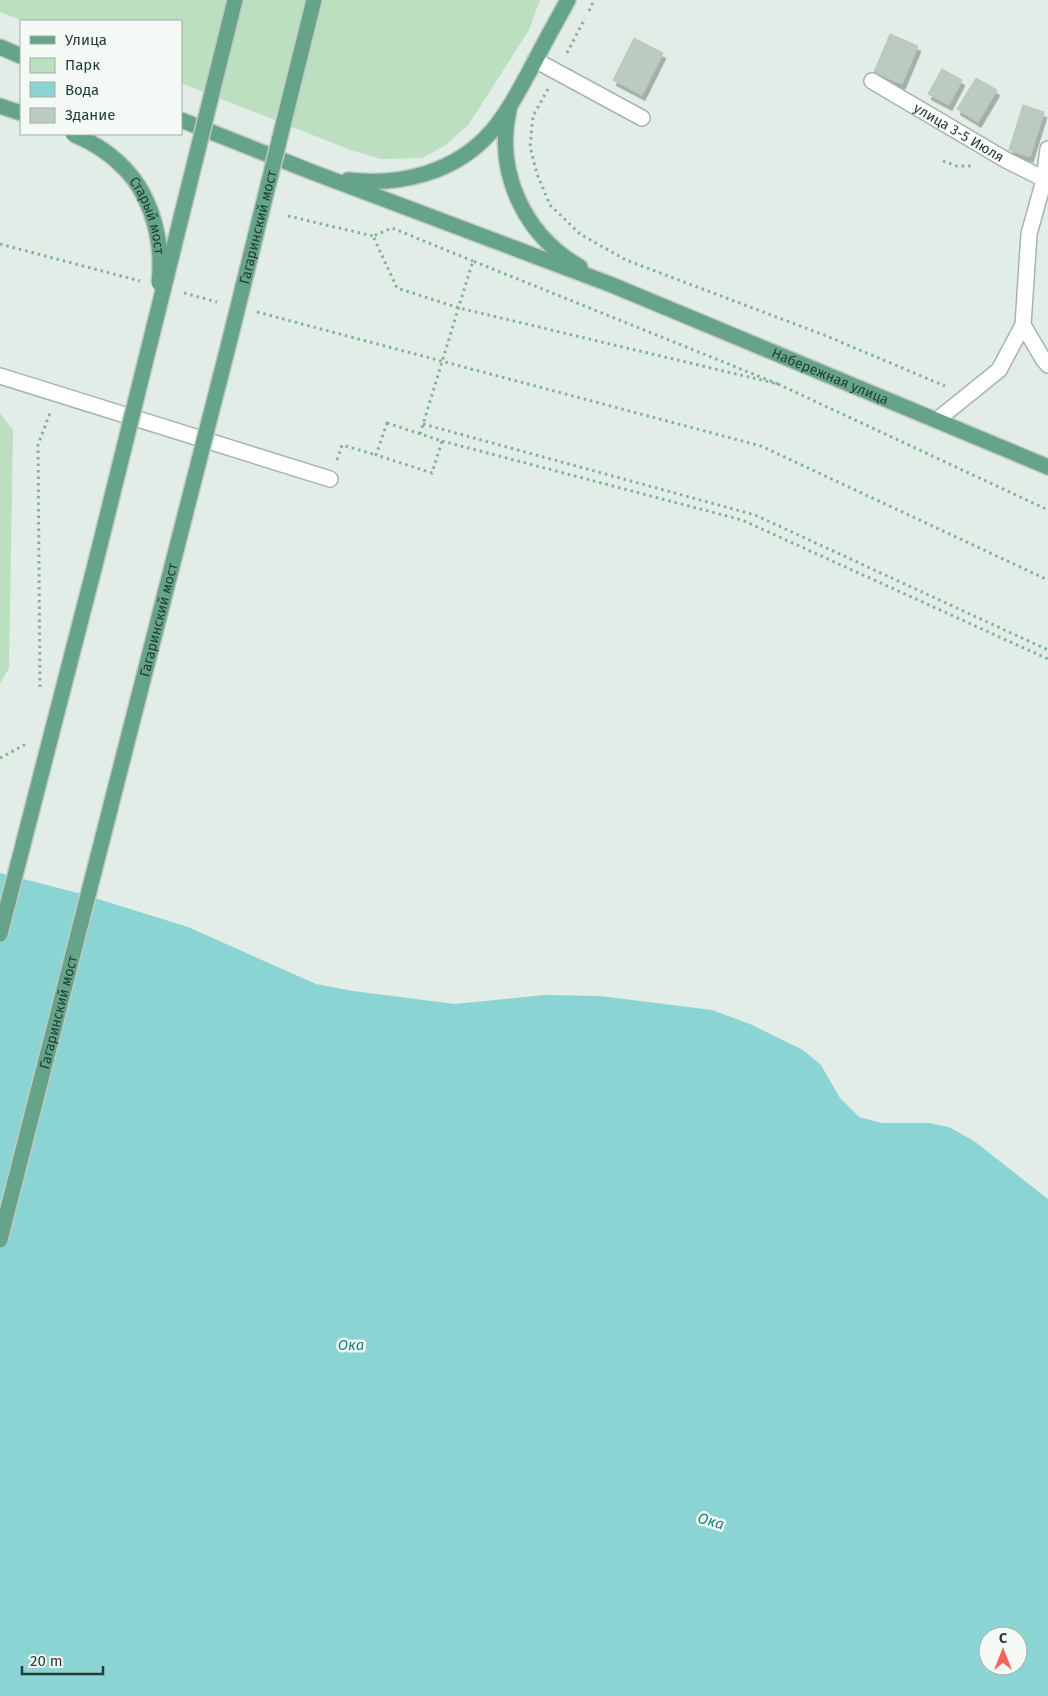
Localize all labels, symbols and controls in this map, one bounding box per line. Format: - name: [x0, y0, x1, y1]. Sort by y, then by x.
- legend: [20, 20, 182, 135]
- text: Улица: [65, 31, 107, 49]
- text: Парк: [65, 56, 100, 74]
- text: Вода: [65, 81, 99, 99]
- street label: улица 3-5 Июля: [911, 99, 1007, 166]
- text: Здание: [65, 106, 115, 124]
- street label: Гагаринский мост: [235, 168, 280, 286]
- street label: Старый мост: [126, 173, 168, 256]
- street label: Набережная улица: [769, 344, 891, 408]
- street label: Гагаринский мост: [136, 561, 181, 678]
- street label: Гагаринский мост: [35, 953, 81, 1071]
- water label: Ока: [338, 1336, 364, 1354]
- water label: Ока: [696, 1509, 726, 1533]
- north arrow: [978, 1626, 1028, 1676]
- text: С: [999, 1630, 1007, 1647]
- scale bar: [22, 1644, 104, 1676]
- text: 20 m: [30, 1652, 63, 1670]

